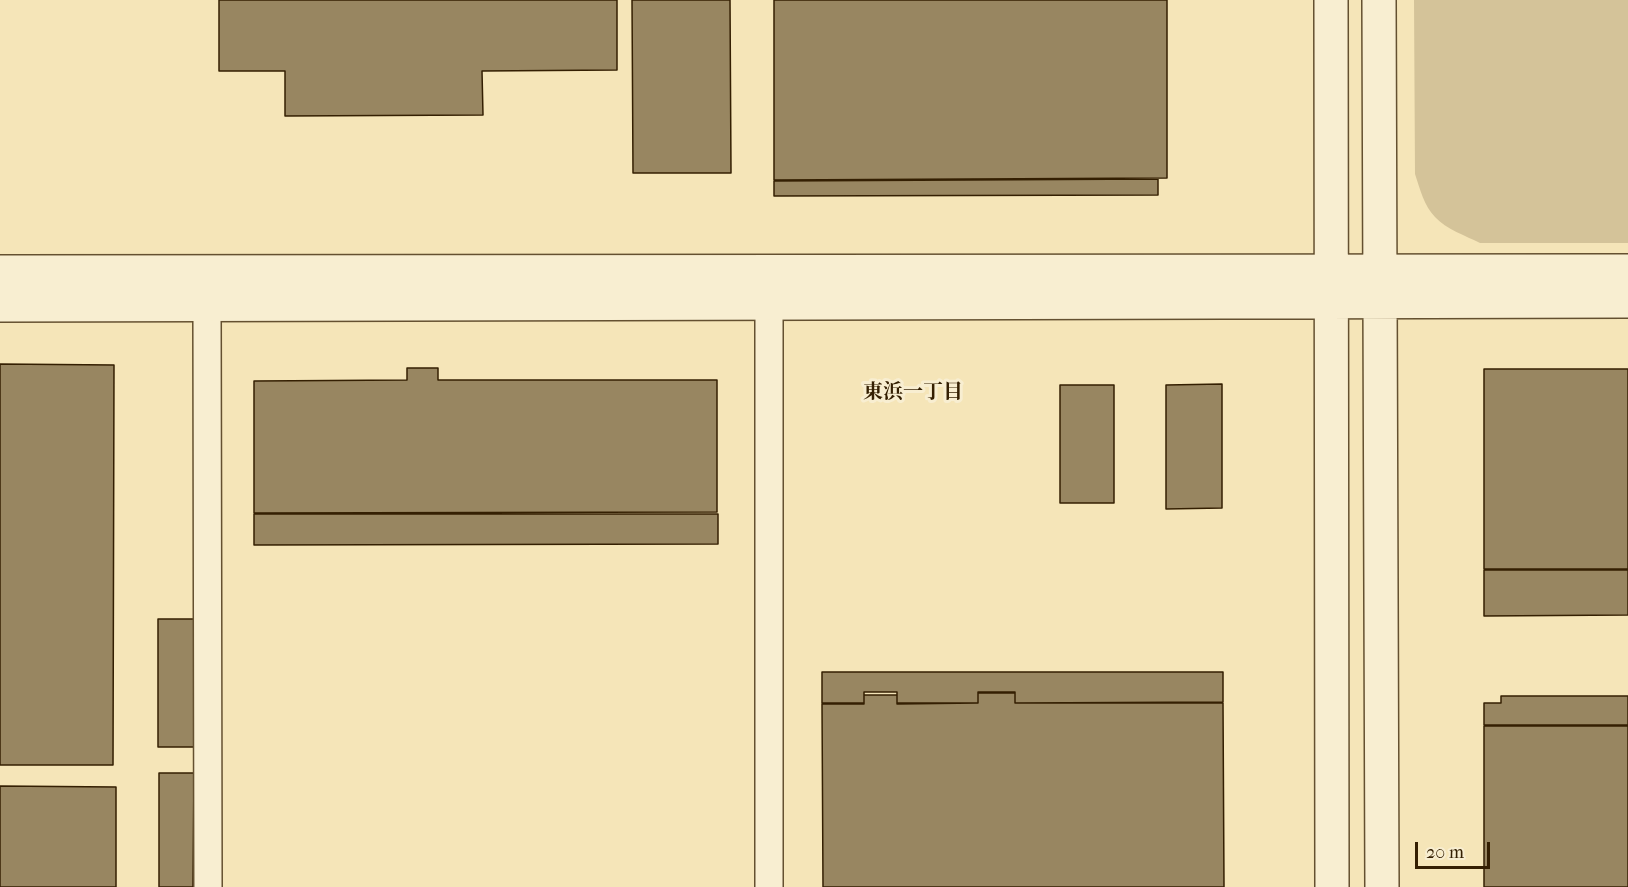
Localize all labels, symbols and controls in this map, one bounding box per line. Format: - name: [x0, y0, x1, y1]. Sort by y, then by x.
- district label: 東浜一丁目: [863, 381, 963, 405]
- scale bar: [1418, 830, 1493, 868]
- text: 20 m: [1426, 842, 1464, 863]

